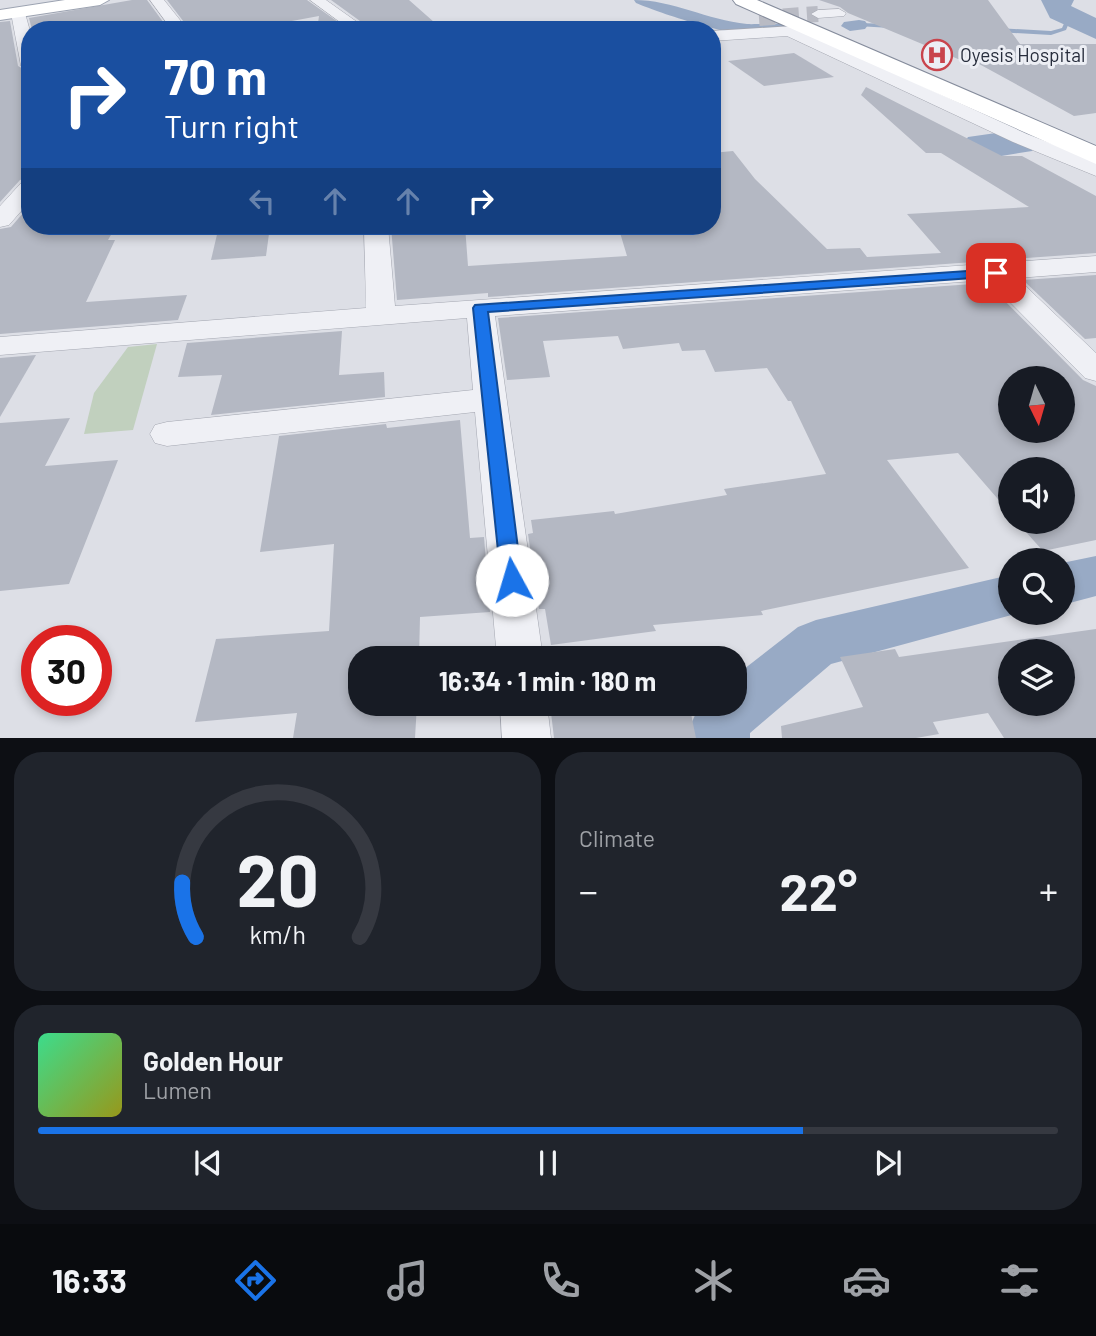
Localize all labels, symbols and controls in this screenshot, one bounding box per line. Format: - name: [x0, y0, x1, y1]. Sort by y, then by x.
- hospital icon: Oyesis Hospital: [920, 38, 954, 72]
- place label: Oyesis Hospital: [960, 43, 1085, 66]
- text: 70 m: [164, 46, 267, 105]
- icon: right: [49, 49, 140, 140]
- text: Turn right: [164, 106, 299, 144]
- icon: left: [243, 182, 281, 220]
- icon: ahead: [316, 182, 354, 220]
- icon: ahead: [389, 182, 427, 220]
- icon: right: [462, 182, 500, 220]
- pin: [966, 243, 1026, 303]
- icon: arrive: [977, 254, 1015, 292]
- north arrow: [998, 366, 1074, 443]
- map controls: [998, 366, 1075, 716]
- button: sound: [998, 457, 1075, 534]
- position arrow: [475, 543, 549, 617]
- button: search: [998, 548, 1075, 625]
- speed limit sign: 30: [21, 625, 112, 716]
- button: layers: [998, 639, 1075, 716]
- text: 16:34 · 1 min · 180 m: [439, 665, 656, 696]
- text: Climate: [579, 824, 655, 852]
- text: 20: [236, 835, 319, 923]
- text: 22°: [780, 859, 857, 921]
- text: −: [579, 867, 598, 913]
- text: +: [1039, 867, 1058, 913]
- text: km/h: [249, 919, 306, 949]
- text: Golden Hour: [143, 1045, 283, 1076]
- text: Lumen: [143, 1076, 212, 1104]
- icon: previous: [189, 1144, 227, 1182]
- icon: pause: [529, 1144, 567, 1182]
- icon: next: [869, 1144, 907, 1182]
- icon: directions: [231, 1256, 280, 1305]
- icon: music: [383, 1256, 432, 1305]
- icon: phone: [536, 1256, 585, 1305]
- icon: climate: [689, 1256, 738, 1305]
- icon: car: [842, 1256, 891, 1305]
- icon: filters: [995, 1256, 1044, 1305]
- text: 16:33: [52, 1261, 127, 1299]

